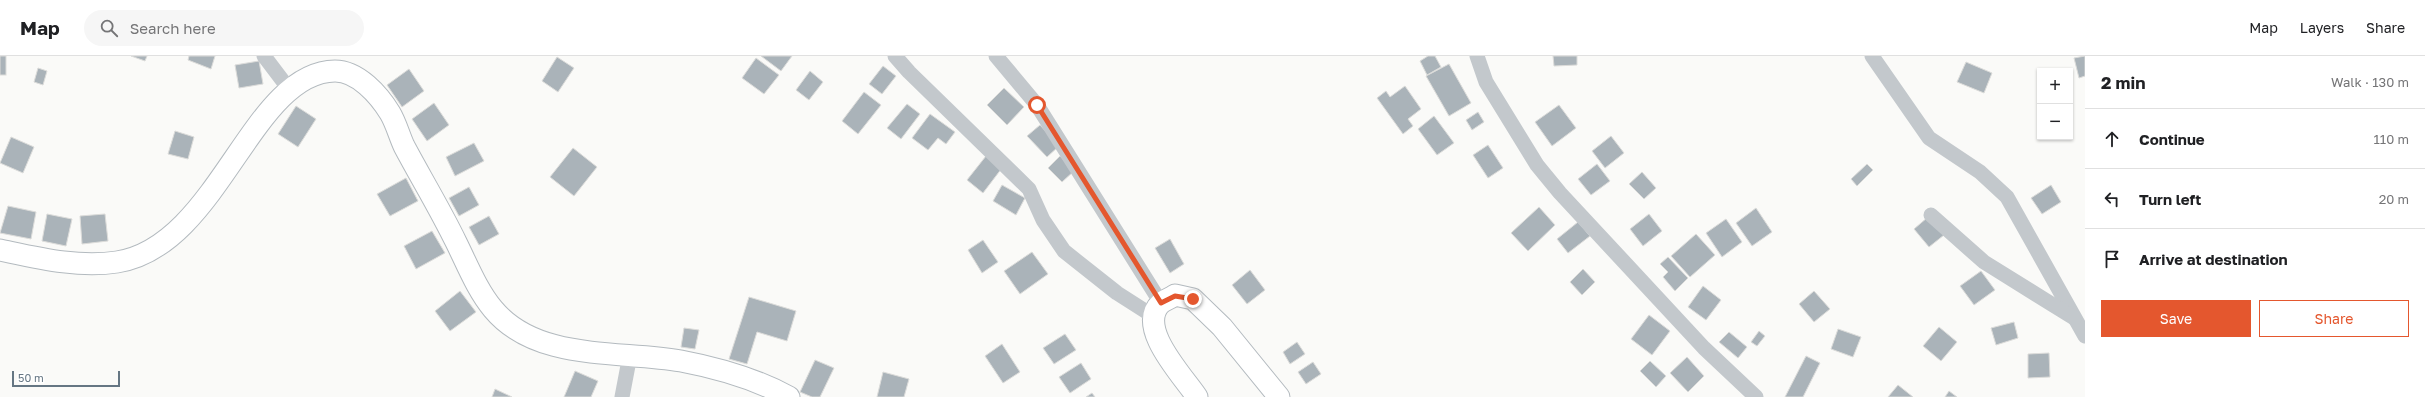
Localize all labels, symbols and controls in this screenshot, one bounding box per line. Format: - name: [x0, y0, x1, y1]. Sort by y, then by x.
- search box: [84, 10, 364, 46]
- text: Map: [20, 16, 60, 39]
- icon: search: [98, 17, 120, 39]
- text: Search here: [130, 19, 216, 37]
- text: Map: [2249, 19, 2278, 36]
- text: Layers: [2300, 19, 2344, 36]
- text: Share: [2366, 19, 2405, 36]
- map controls: [2037, 68, 2073, 140]
- button: +: [2037, 68, 2073, 104]
- text: 2 min: [2101, 72, 2145, 93]
- text: Walk · 130 m: [2331, 74, 2409, 90]
- route start: [1028, 96, 1046, 114]
- button: −: [2037, 104, 2073, 140]
- icon: ahead: [2101, 128, 2123, 150]
- text: Continue: [2139, 130, 2205, 148]
- text: 110 m: [2374, 131, 2409, 147]
- icon: left: [2101, 188, 2123, 210]
- text: Turn left: [2139, 190, 2201, 208]
- text: 20 m: [2379, 191, 2409, 207]
- icon: arrive: [2101, 248, 2123, 270]
- text: Arrive at destination: [2139, 250, 2288, 268]
- route end: [1184, 290, 1202, 308]
- button: Save: [2101, 300, 2251, 337]
- button: Share: [2259, 300, 2409, 337]
- scale bar: [12, 369, 120, 388]
- text: 50 m: [18, 371, 44, 384]

